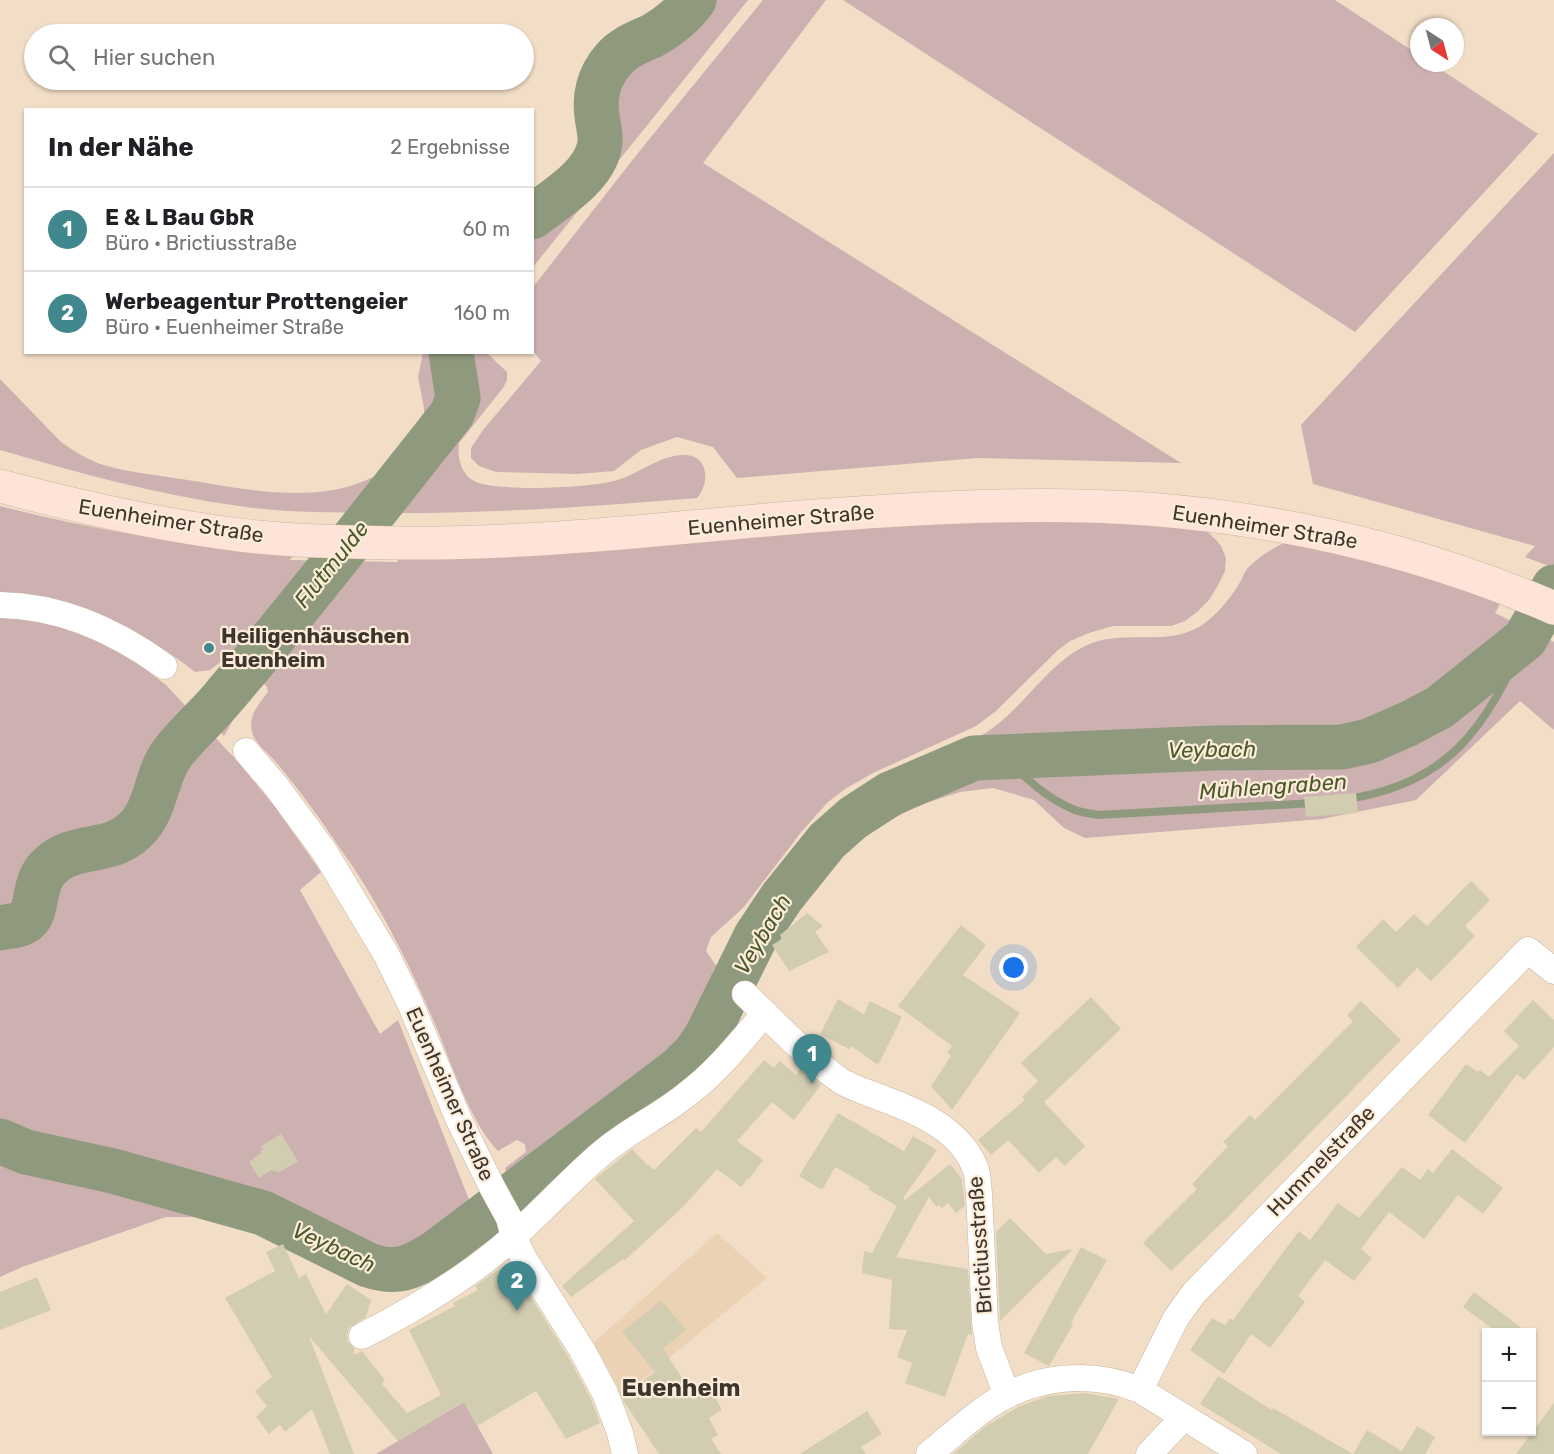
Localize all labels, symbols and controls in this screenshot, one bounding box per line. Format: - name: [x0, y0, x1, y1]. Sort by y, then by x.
- north arrow: [1410, 18, 1464, 72]
- search box: [24, 24, 534, 90]
- icon: search: [45, 41, 78, 74]
- text: Hier suchen: [93, 44, 215, 71]
- text: In der Nähe: [48, 132, 194, 163]
- text: 2 Ergebnisse: [390, 135, 510, 159]
- text: E & L Bau GbR: [105, 204, 254, 231]
- text: 1: [63, 217, 72, 241]
- text: 60 m: [463, 217, 510, 241]
- text: Büro · Brictiusstraße: [105, 231, 297, 255]
- text: Werbeagentur Prottengeier: [105, 288, 408, 315]
- text: 2: [61, 301, 74, 325]
- text: 160 m: [454, 301, 510, 325]
- text: Büro · Euenheimer Straße: [105, 315, 344, 339]
- street label: Euenheimer Straße: [77, 494, 266, 547]
- street label: Euenheimer Straße: [687, 499, 875, 540]
- street label: Euenheimer Straße: [1171, 500, 1360, 553]
- water label: Flutmulde: [288, 516, 374, 613]
- place label: Heiligenhäuschen Euenheim: [221, 623, 410, 672]
- marker: Heiligenhäuschen Euenheim: [202, 641, 216, 655]
- water label: Veybach: [1167, 735, 1257, 764]
- water label: Mühlengraben: [1198, 768, 1348, 805]
- water label: Veybach: [728, 889, 797, 979]
- your location: [999, 953, 1028, 982]
- street label: Euenheimer Straße: [401, 1003, 500, 1184]
- pin: 1: [792, 1034, 832, 1084]
- street label: Hummelstraße: [1262, 1100, 1380, 1221]
- street label: Brictiusstraße: [962, 1175, 997, 1315]
- water label: Veybach: [288, 1216, 380, 1278]
- pin: 2: [498, 1262, 536, 1311]
- map controls: [1482, 1328, 1536, 1436]
- button: +: [1482, 1328, 1536, 1382]
- district label: Euenheim: [621, 1374, 741, 1402]
- button: −: [1482, 1382, 1536, 1436]

